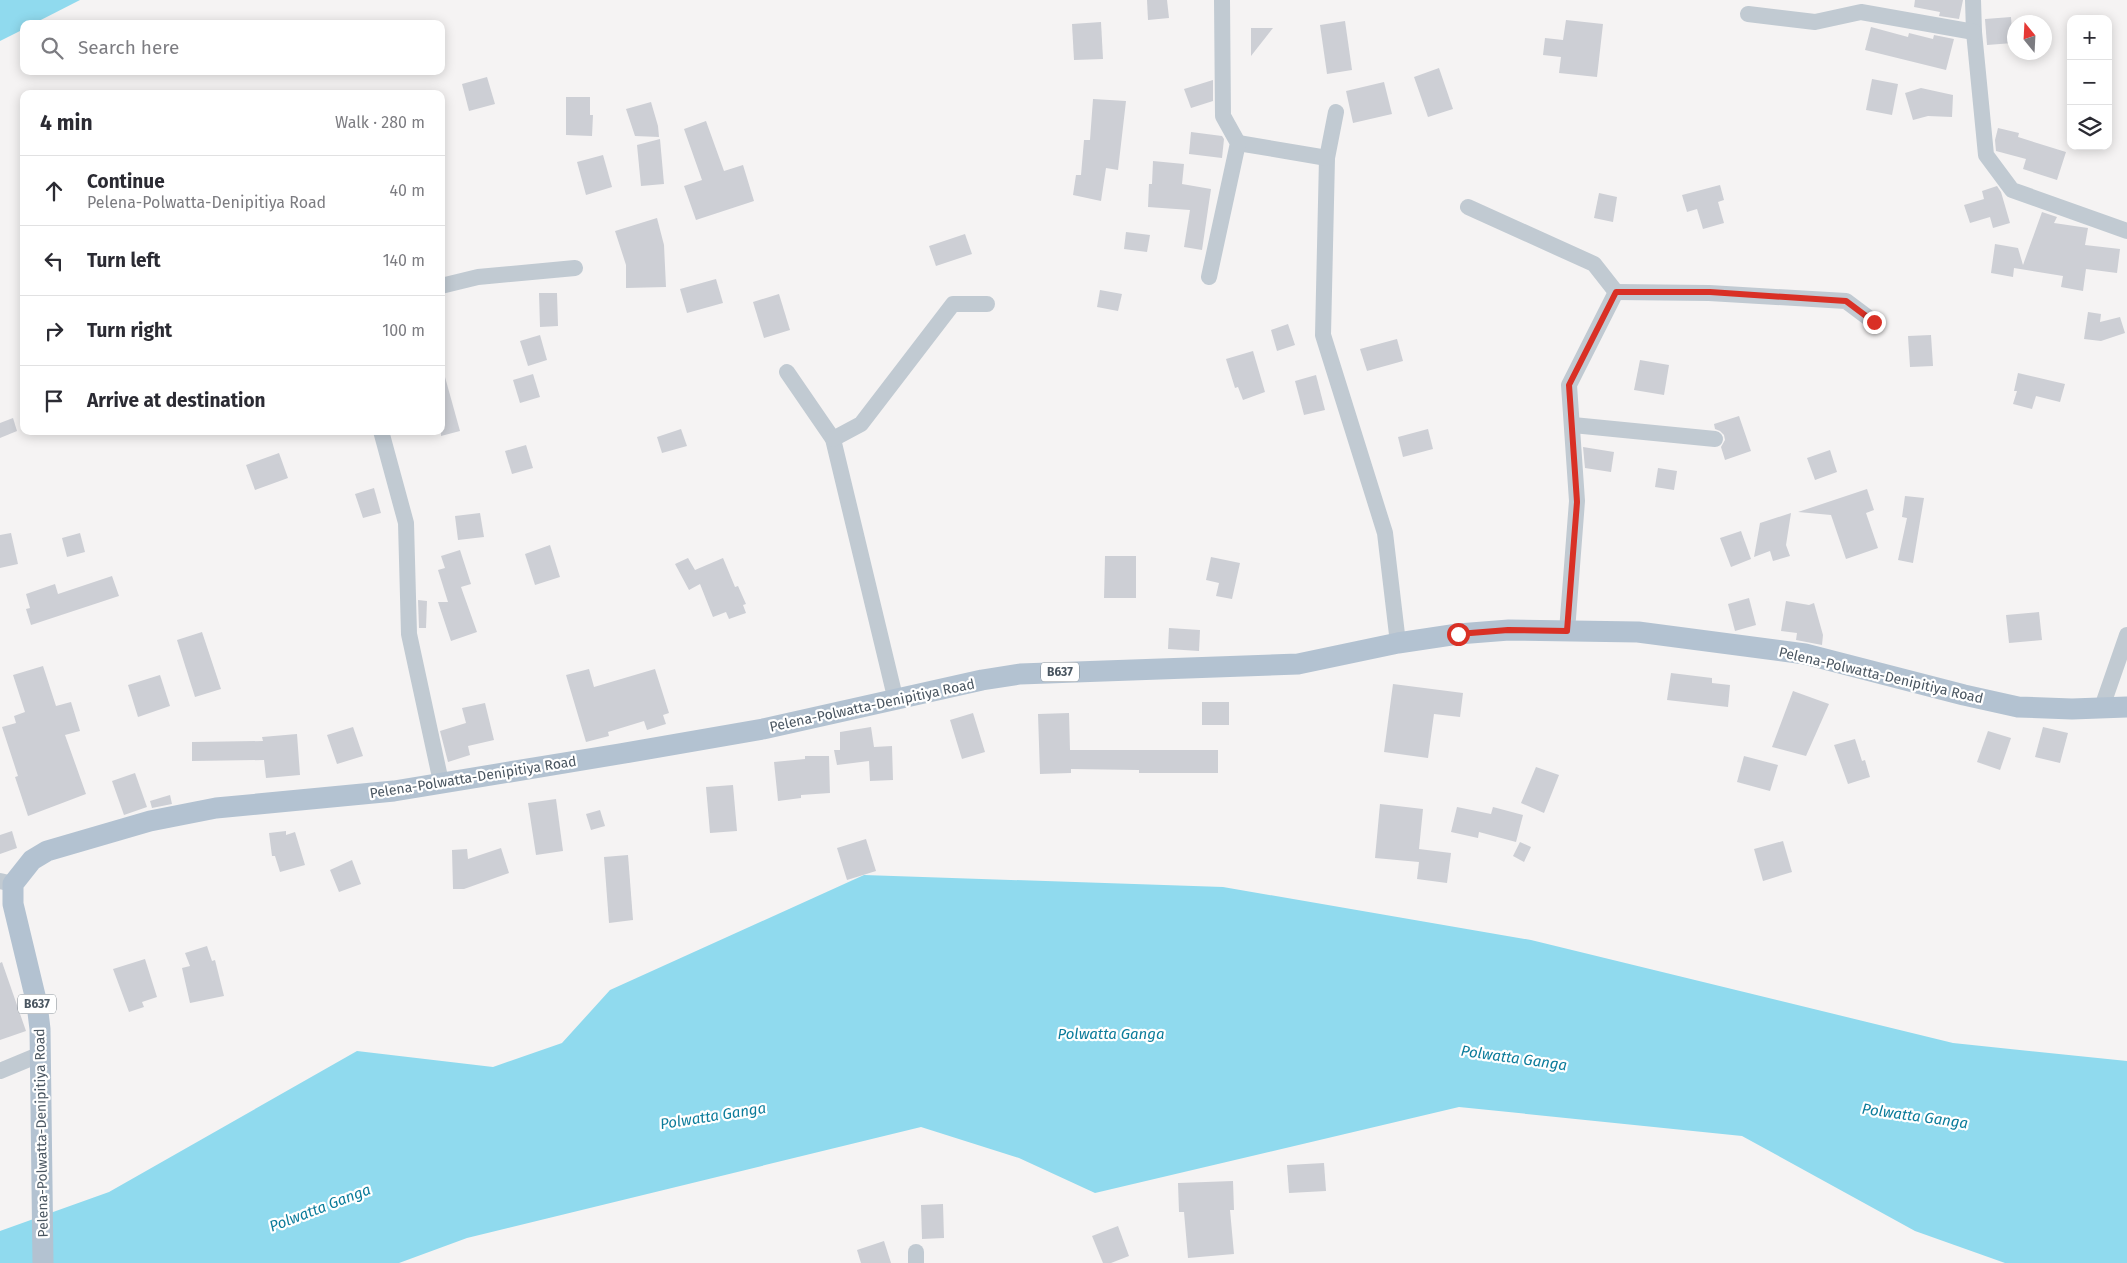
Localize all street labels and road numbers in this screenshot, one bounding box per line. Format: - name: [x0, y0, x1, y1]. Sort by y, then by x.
- street label: Pelena-Polwatta-Denipitiya Road: [1777, 644, 1985, 707]
- road number: B637: [1041, 662, 1079, 682]
- street label: Pelena-Polwatta-Denipitiya Road: [768, 675, 976, 736]
- street label: Pelena-Polwatta-Denipitiya Road: [368, 753, 578, 802]
- road number: B637: [18, 994, 56, 1014]
- street label: Pelena-Polwatta-Denipitiya Road: [31, 1028, 52, 1238]

